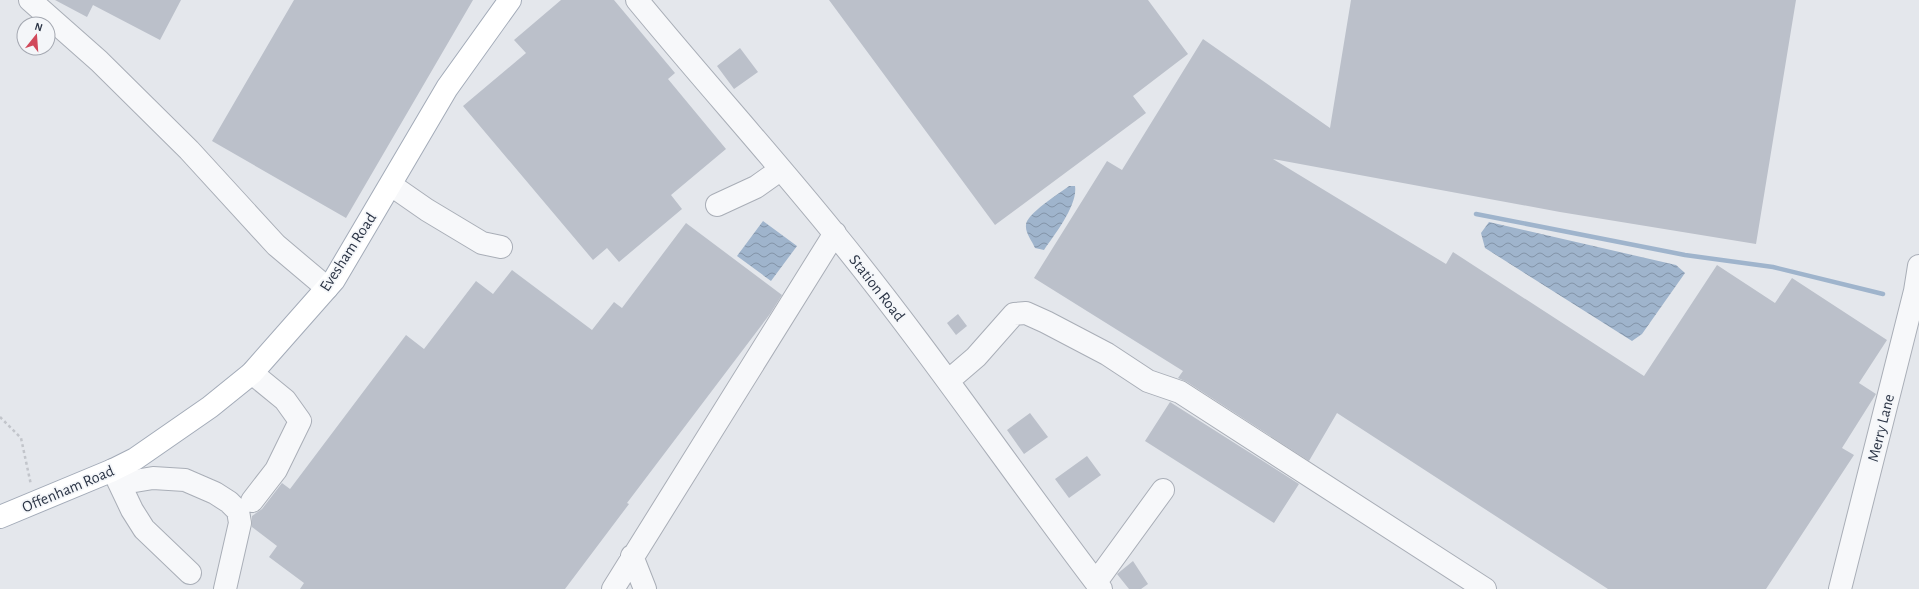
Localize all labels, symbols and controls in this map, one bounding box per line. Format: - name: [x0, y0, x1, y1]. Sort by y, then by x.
- north arrow: [16, 16, 56, 56]
- text: N: [34, 21, 44, 33]
- street label: Evesham Road: [317, 210, 379, 294]
- street label: Station Road: [846, 252, 908, 324]
- street label: Merry Lane: [1865, 392, 1898, 464]
- street label: Offenham Road: [20, 462, 116, 516]

